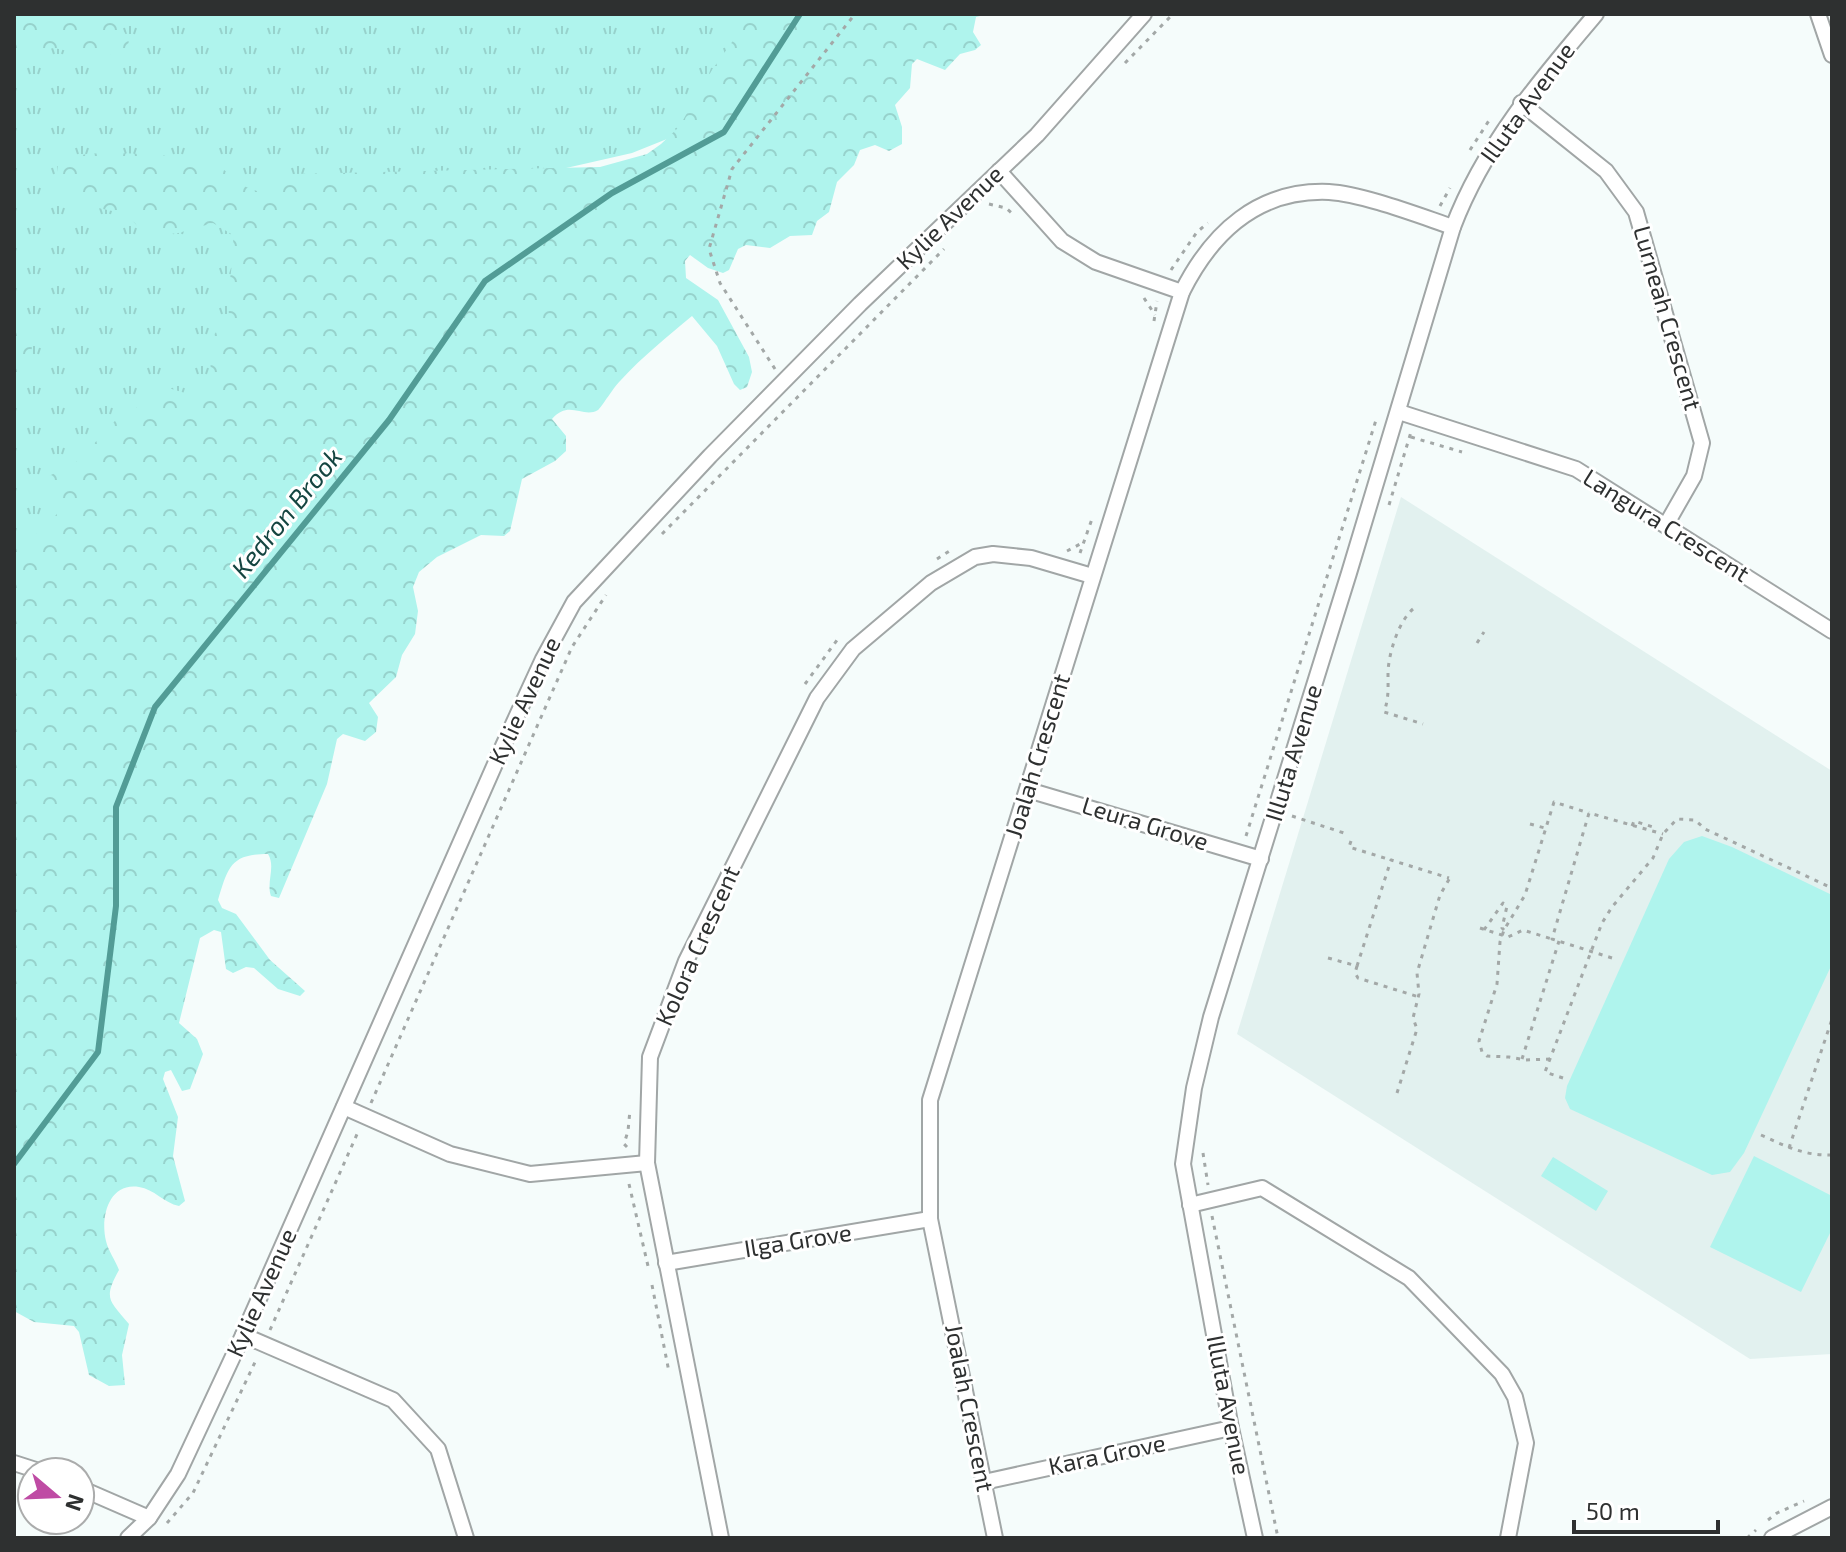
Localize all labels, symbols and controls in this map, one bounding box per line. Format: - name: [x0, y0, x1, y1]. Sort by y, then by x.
- street label: Illuta Avenue: [1473, 36, 1580, 168]
- street label: Kylie Avenue: [889, 159, 1008, 275]
- street label: Lurneah Crescent: [1628, 222, 1709, 413]
- water label: Kedron Brook: [224, 441, 348, 583]
- street label: Langura Crescent: [1578, 462, 1755, 587]
- street label: Kylie Avenue: [481, 632, 566, 769]
- street label: Joalah Crescent: [998, 670, 1075, 841]
- street label: Illuta Avenue: [1258, 681, 1327, 825]
- street label: Leura Grove: [1079, 790, 1212, 855]
- street label: Kolora Crescent: [648, 861, 745, 1030]
- street label: Ilga Grove: [742, 1217, 854, 1262]
- street label: Kylie Avenue: [219, 1224, 302, 1361]
- street label: Joalah Crescent: [940, 1321, 1001, 1494]
- street label: Illuta Avenue: [1202, 1332, 1257, 1477]
- street label: Kara Grove: [1046, 1427, 1168, 1480]
- north arrow: [16, 1456, 96, 1536]
- scale bar: [1574, 1484, 1718, 1534]
- text: N: [61, 1491, 91, 1515]
- text: 50 m: [1586, 1496, 1640, 1525]

